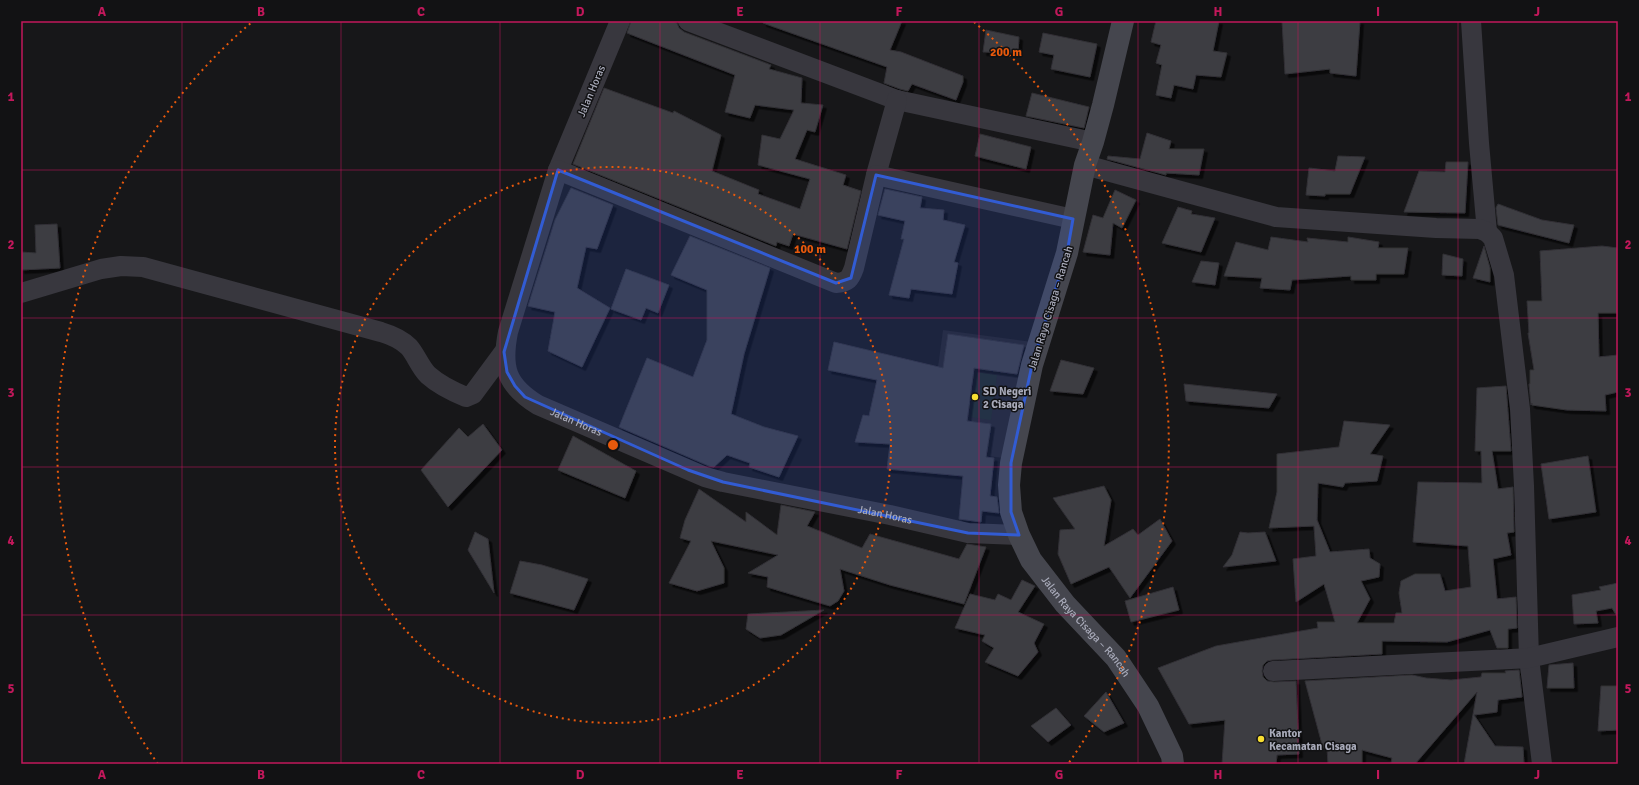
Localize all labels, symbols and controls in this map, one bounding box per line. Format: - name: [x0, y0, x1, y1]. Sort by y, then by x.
- text: A: [98, 4, 107, 20]
- text: B: [257, 4, 265, 20]
- text: C: [417, 4, 425, 20]
- text: D: [576, 4, 585, 20]
- text: E: [736, 4, 744, 20]
- text: F: [896, 4, 903, 20]
- text: G: [1055, 4, 1063, 20]
- text: H: [1214, 4, 1222, 20]
- text: I: [1376, 4, 1380, 20]
- text: J: [1534, 4, 1540, 20]
- text: 200 m: [990, 45, 1022, 60]
- street label: Jalan Horas: [575, 63, 608, 119]
- text: 1: [7, 89, 15, 105]
- text: 1: [1624, 89, 1632, 105]
- text: 2: [7, 237, 15, 253]
- text: 2: [1624, 237, 1632, 253]
- text: 100 m: [794, 242, 826, 257]
- street label: Jalan Raya Cisaga – Rancah: [1025, 244, 1076, 372]
- text: 3: [7, 385, 15, 401]
- place label: SD Negeri 2 Cisaga: [983, 385, 1031, 411]
- text: 3: [1624, 385, 1632, 401]
- marker: SD Negeri 2 Cisaga: [970, 392, 980, 402]
- street label: Jalan Horas: [548, 405, 604, 439]
- centre of rings: [606, 438, 620, 452]
- street label: Jalan Horas: [857, 503, 913, 527]
- text: 4: [7, 533, 15, 549]
- text: 4: [1624, 533, 1632, 549]
- street label: Jalan Raya Cisaga – Rancah: [1039, 573, 1133, 680]
- text: 5: [7, 681, 15, 697]
- text: 5: [1624, 681, 1632, 697]
- place label: Kantor Kecamatan Cisaga: [1269, 727, 1357, 753]
- marker: Kantor Kecamatan Cisaga: [1256, 734, 1266, 744]
- text: A: [98, 767, 107, 783]
- text: B: [257, 767, 265, 783]
- text: C: [417, 767, 425, 783]
- text: D: [576, 767, 585, 783]
- text: E: [736, 767, 744, 783]
- text: F: [896, 767, 903, 783]
- text: G: [1055, 767, 1063, 783]
- text: H: [1214, 767, 1222, 783]
- text: I: [1376, 767, 1380, 783]
- text: J: [1534, 767, 1540, 783]

